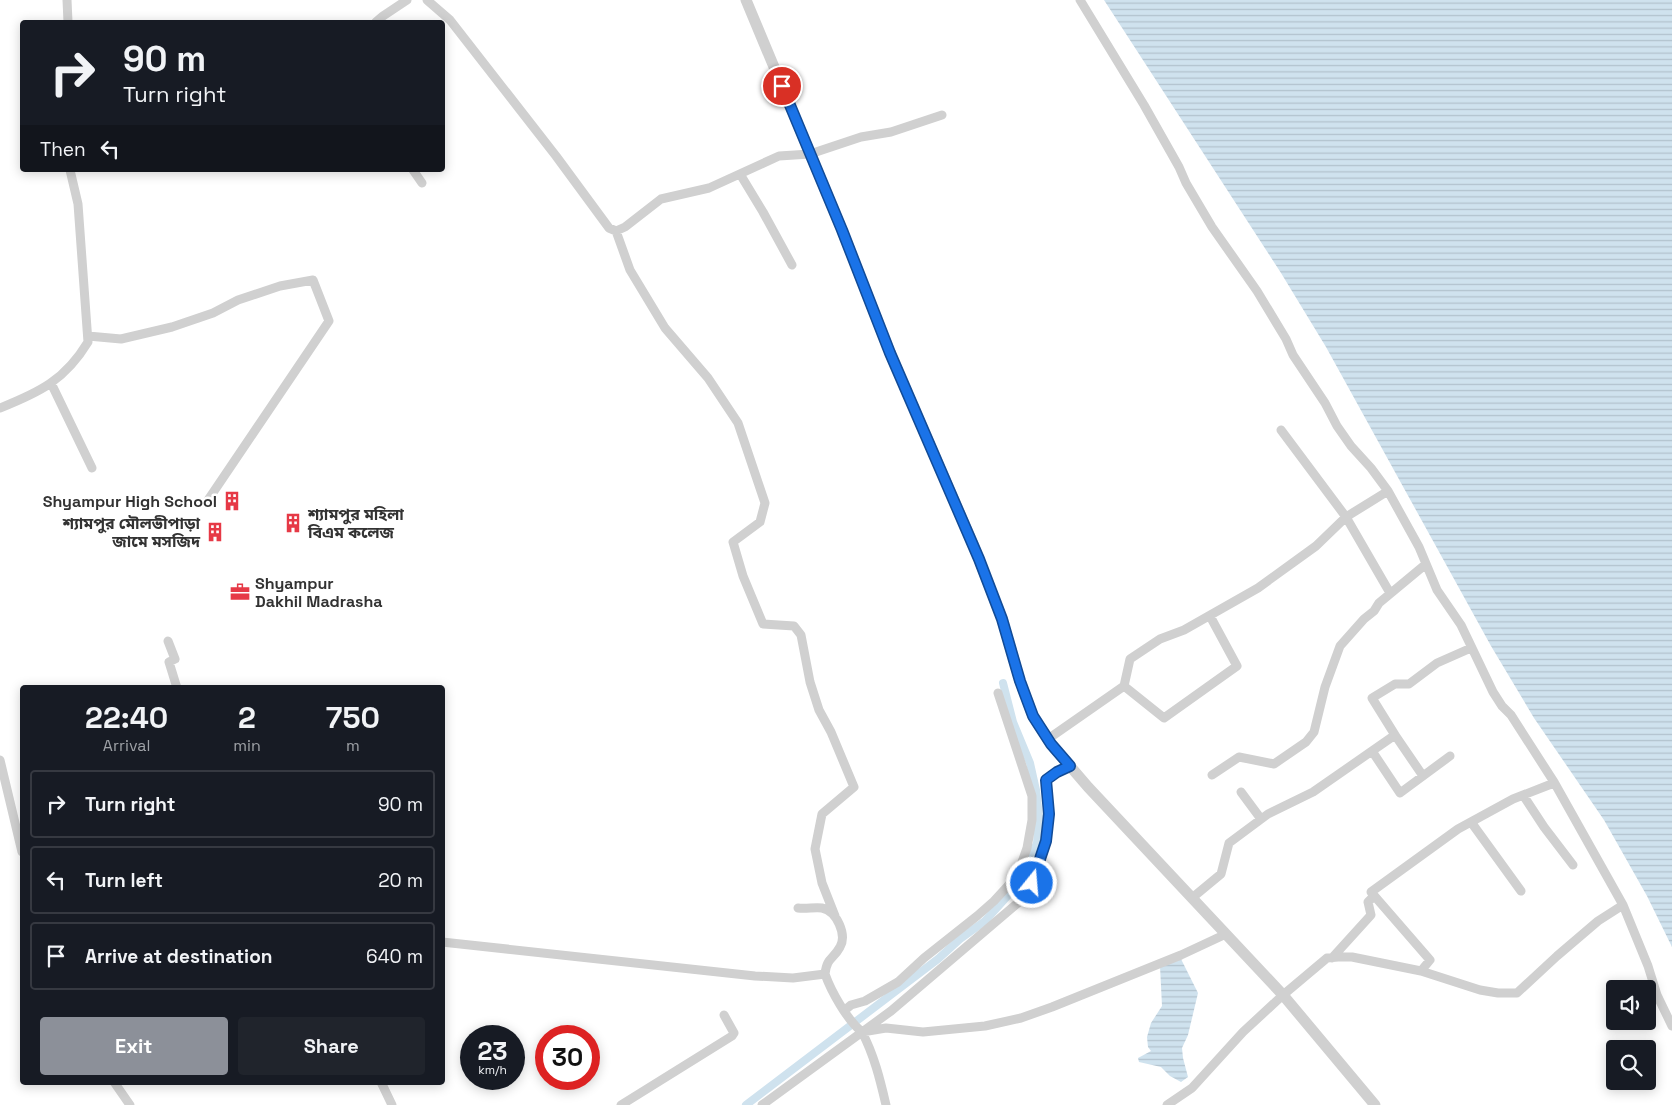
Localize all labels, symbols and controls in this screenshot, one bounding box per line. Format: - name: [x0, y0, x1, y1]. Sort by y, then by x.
- text: 90 m: [123, 37, 206, 81]
- icon: right: [40, 40, 105, 105]
- pin: [761, 65, 803, 107]
- icon: arrive: [768, 72, 796, 100]
- text: Turn right: [123, 80, 226, 108]
- icon: left: [96, 135, 124, 163]
- text: Then: [40, 137, 86, 162]
- building icon: Shyampur High School: [221, 490, 243, 512]
- place label: Shyampur High School: [43, 491, 217, 512]
- place label: শ্যামপুর মহিলা বিএম কলেজ: [307, 504, 404, 543]
- building icon: শ্যামপুর মহিলা বিএম কলেজ: [282, 512, 304, 534]
- place label: শ্যামপুর মৌলভীপাড়া জামে মসজিদ: [62, 513, 201, 552]
- building icon: শ্যামপুর মৌলভীপাড়া জামে মসজিদ: [204, 521, 226, 543]
- place label: Shyampur Dakhil Madrasha: [255, 573, 383, 612]
- office icon: Shyampur Dakhil Madrasha: [229, 581, 251, 603]
- text: 22:40: [85, 698, 168, 737]
- text: 2: [238, 698, 256, 737]
- text: 750: [326, 698, 380, 737]
- text: Arrival: [103, 735, 150, 756]
- text: min: [233, 735, 261, 756]
- text: m: [346, 735, 360, 756]
- icon: right: [42, 790, 70, 818]
- text: Turn right: [85, 792, 175, 817]
- text: 90 m: [378, 792, 423, 817]
- position arrow: [1005, 856, 1057, 908]
- icon: left: [42, 866, 70, 894]
- text: Turn left: [85, 868, 163, 893]
- text: 20 m: [378, 868, 423, 893]
- icon: arrive: [42, 942, 70, 970]
- text: Arrive at destination: [85, 944, 273, 969]
- text: 640 m: [366, 944, 423, 969]
- map controls: [1606, 980, 1656, 1090]
- button: sound: [1606, 980, 1656, 1030]
- button: Exit: [40, 1017, 228, 1075]
- button: Share: [238, 1017, 425, 1075]
- speed limit sign: 30: [535, 1025, 600, 1090]
- text: 23: [477, 1035, 508, 1067]
- button: search: [1606, 1040, 1656, 1090]
- text: km/h: [478, 1062, 507, 1078]

